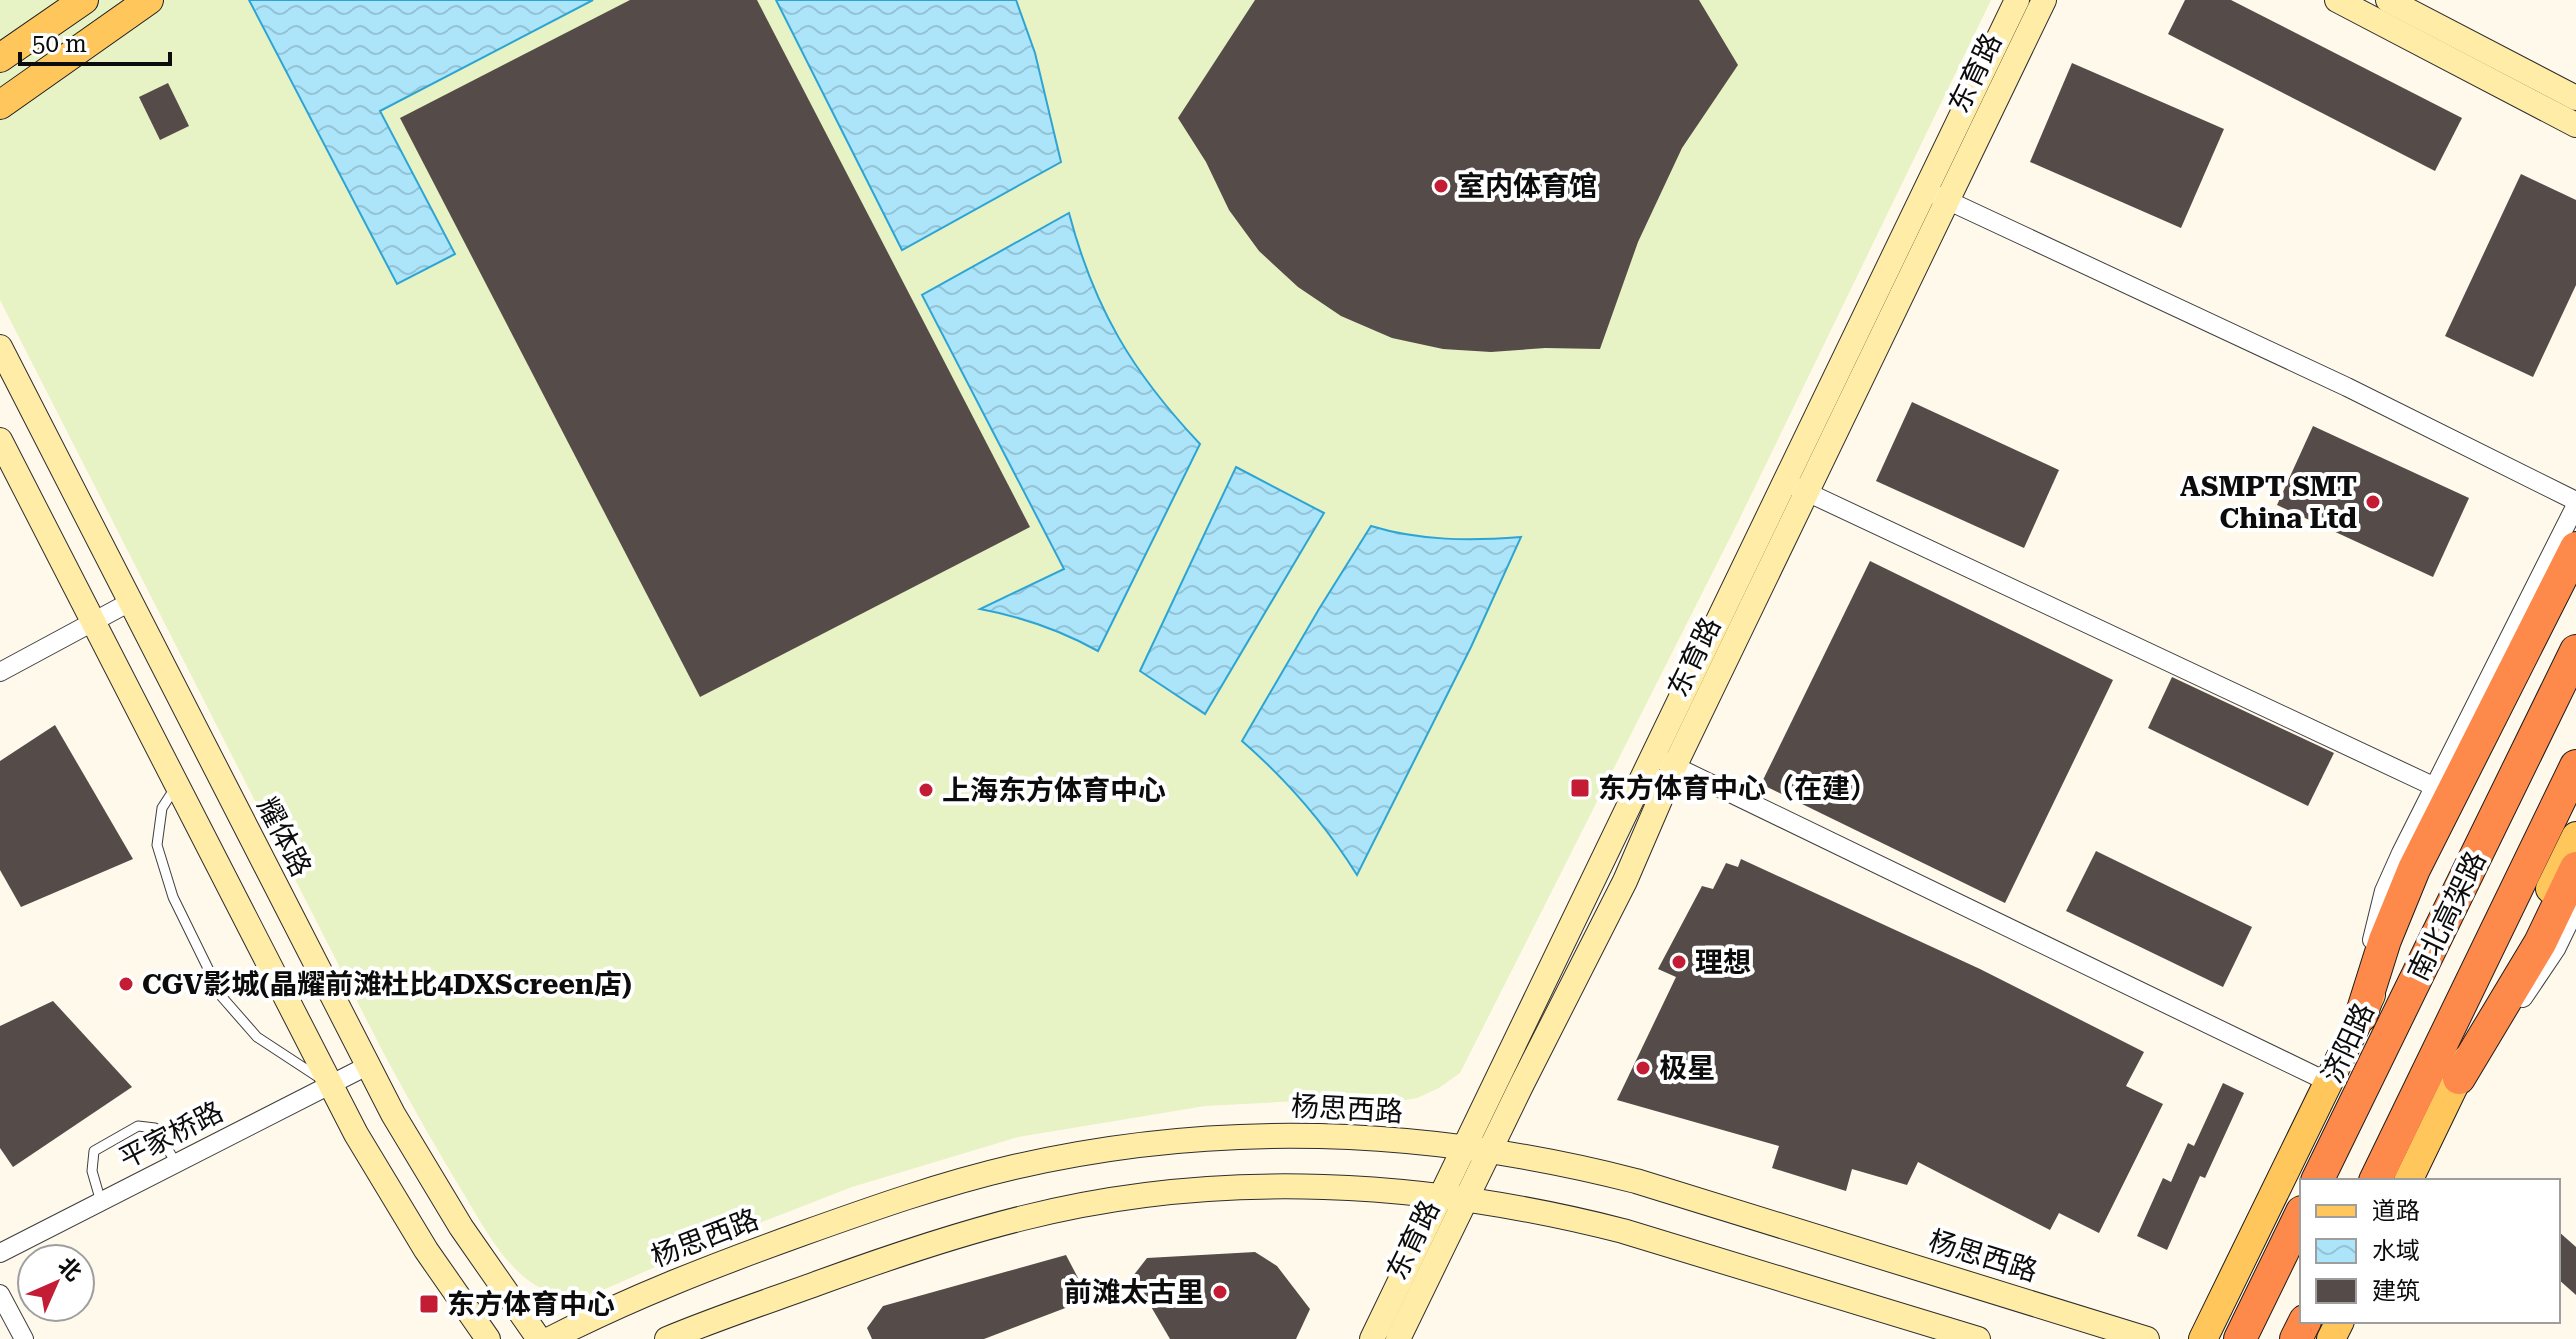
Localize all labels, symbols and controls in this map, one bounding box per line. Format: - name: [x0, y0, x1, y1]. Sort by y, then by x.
- scale bar: [20, 16, 170, 66]
- street label: 东育路: [1942, 28, 2008, 118]
- text: 50 m: [32, 30, 87, 58]
- place label: 室内体育馆: [1457, 170, 1597, 203]
- marker: 室内体育馆: [1432, 177, 1450, 195]
- place label: ASMPT SMT China Ltd: [2180, 470, 2357, 535]
- marker: ASMPT SMT China Ltd: [2364, 493, 2382, 511]
- street label: 东育路: [1661, 612, 1727, 702]
- place label: 东方体育中心（在建）: [1598, 772, 1878, 805]
- place label: 上海东方体育中心: [942, 774, 1166, 807]
- marker: 东方体育中心（在建）: [1569, 777, 1591, 799]
- marker: 上海东方体育中心: [917, 781, 935, 799]
- street label: 耀体路: [250, 792, 318, 882]
- street label: 南北高架路: [2401, 846, 2493, 986]
- place label: 理想: [1695, 946, 1751, 979]
- marker: 理想: [1670, 953, 1688, 971]
- place label: CGV影城(晶耀前滩杜比4DXScreen店): [142, 968, 632, 1001]
- marker: CGV影城(晶耀前滩杜比4DXScreen店): [117, 975, 135, 993]
- street label: 济阳路: [2315, 998, 2381, 1088]
- place label: 极星: [1659, 1052, 1715, 1085]
- marker: 极星: [1634, 1059, 1652, 1077]
- street label: 杨思西路: [1290, 1090, 1404, 1128]
- street label: 平家桥路: [114, 1095, 228, 1175]
- legend: [2300, 1179, 2560, 1323]
- street label: 东育路: [1380, 1195, 1446, 1285]
- text: 道路: [2372, 1197, 2420, 1225]
- street label: 杨思西路: [647, 1203, 763, 1273]
- street label: 杨思西路: [1925, 1224, 2041, 1288]
- text: 水域: [2372, 1237, 2420, 1265]
- north arrow: [16, 1243, 96, 1323]
- text: 北: [53, 1253, 86, 1286]
- place label: 前滩太古里: [1064, 1276, 1204, 1309]
- text: 建筑: [2372, 1277, 2420, 1305]
- marker: 前滩太古里: [1211, 1283, 1229, 1301]
- place label: 东方体育中心: [447, 1288, 615, 1321]
- marker: 东方体育中心: [418, 1293, 440, 1315]

